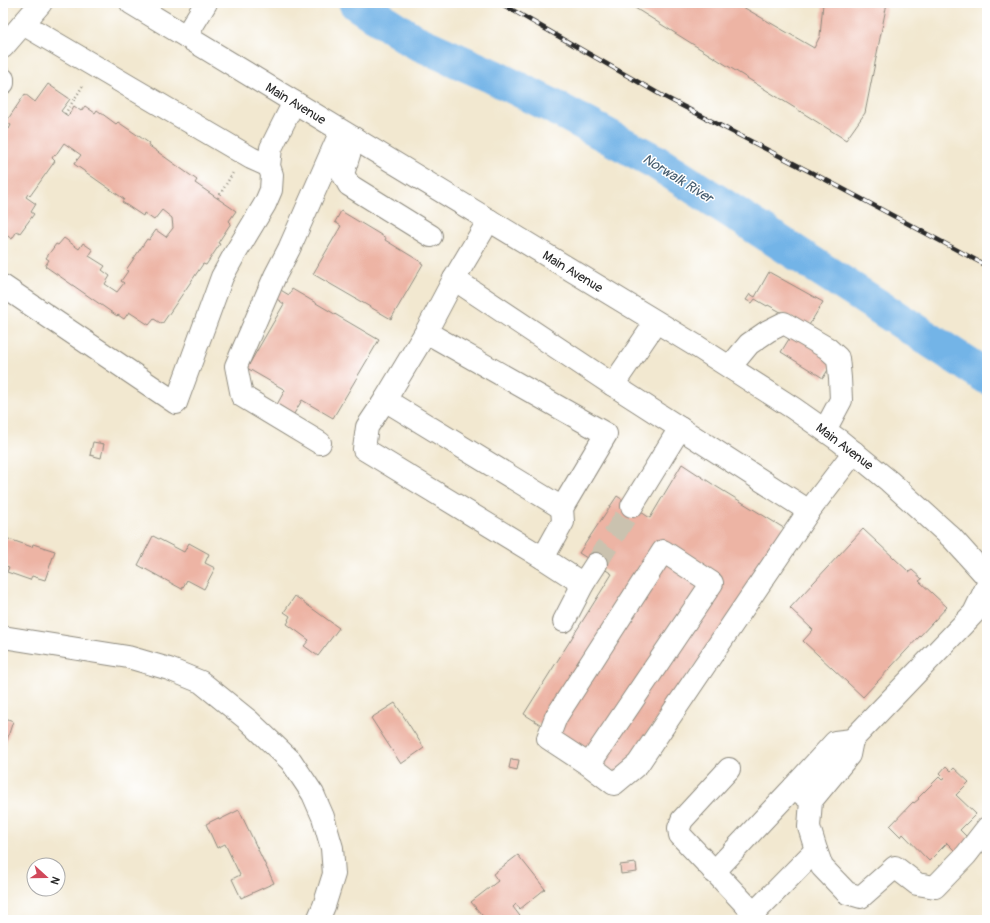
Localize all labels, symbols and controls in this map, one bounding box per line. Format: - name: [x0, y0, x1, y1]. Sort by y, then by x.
- street label: Main Avenue: [262, 80, 329, 128]
- water label: Norwalk River: [640, 150, 718, 208]
- street label: Main Avenue: [539, 248, 606, 296]
- street label: Main Avenue: [813, 420, 877, 474]
- north arrow: [26, 857, 66, 897]
- text: N: [47, 875, 62, 887]

